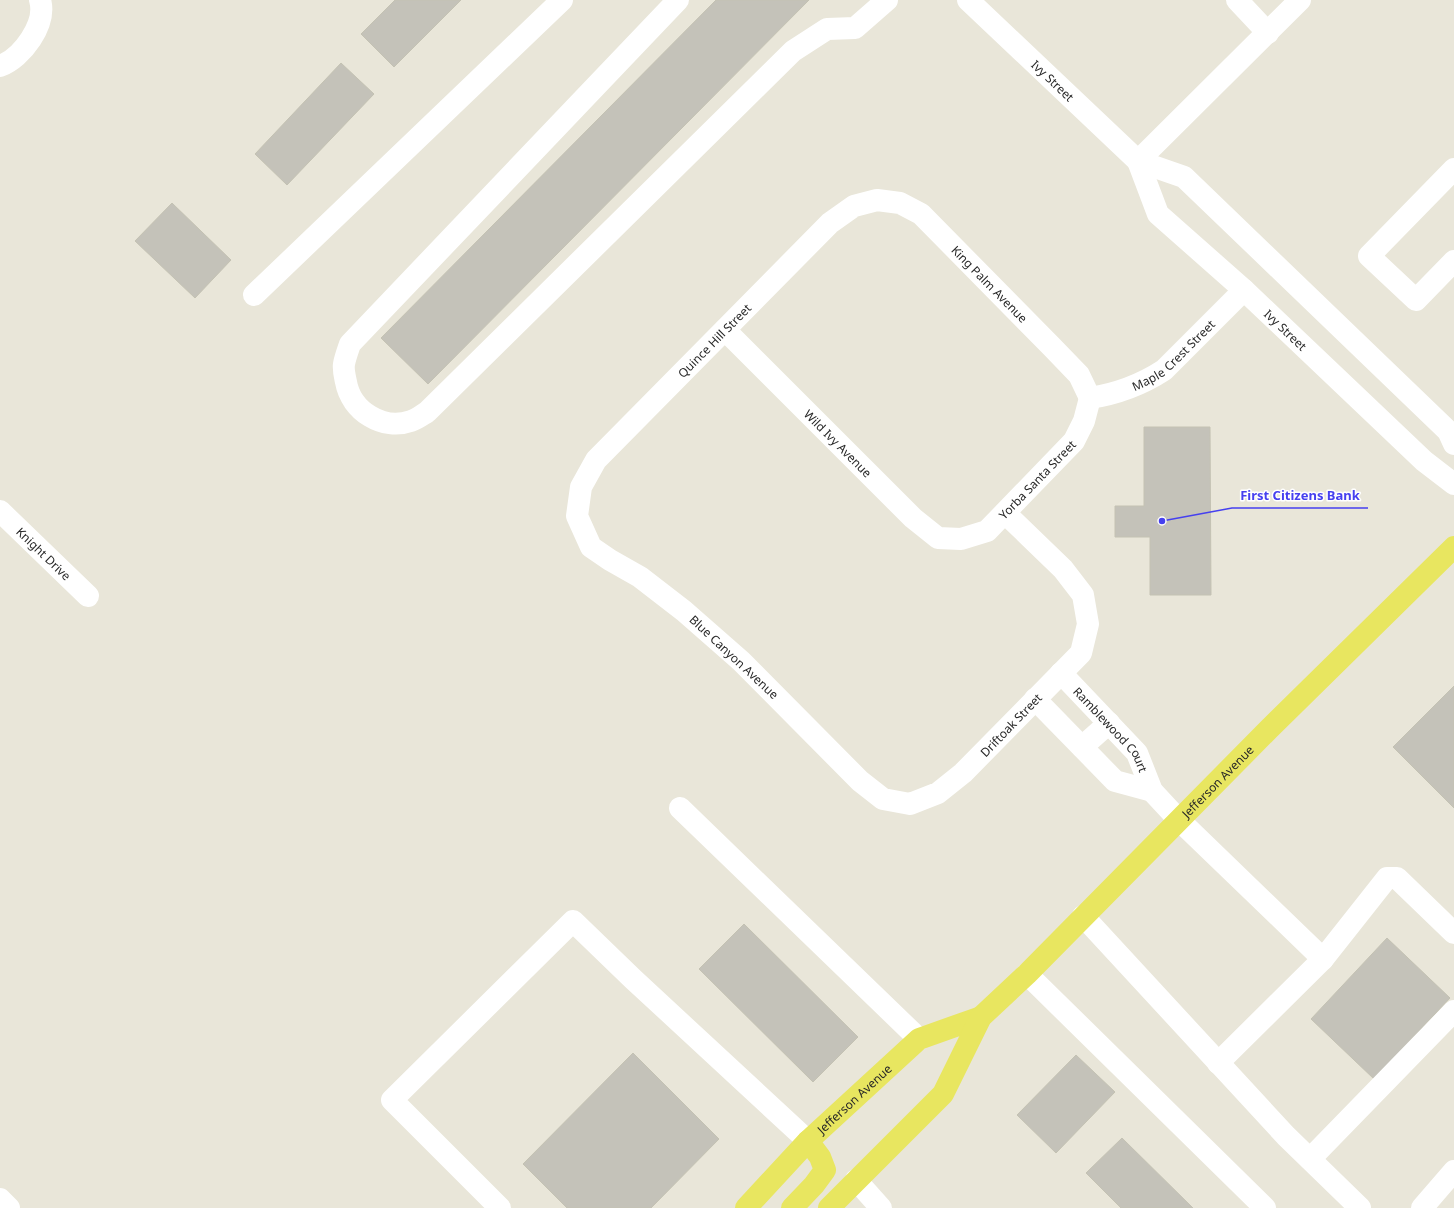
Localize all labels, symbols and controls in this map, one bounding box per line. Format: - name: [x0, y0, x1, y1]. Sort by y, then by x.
- street label: Ivy Street: [1028, 56, 1079, 105]
- street label: King Palm Avenue: [948, 241, 1032, 326]
- street label: Quince Hill Street: [674, 299, 755, 381]
- street label: Ivy Street: [1261, 305, 1311, 355]
- street label: Maple Crest Street: [1129, 315, 1219, 394]
- street label: Wild Ivy Avenue: [800, 405, 876, 481]
- street label: Yorba Santa Street: [995, 435, 1080, 523]
- callout: First Citizens Bank: [1232, 483, 1368, 508]
- text: First Citizens Bank: [1240, 486, 1361, 504]
- street label: Knight Drive: [13, 523, 75, 584]
- street label: Blue Canyon Avenue: [686, 611, 782, 703]
- street label: Ramblewood Court: [1070, 683, 1152, 775]
- street label: Driftoak Street: [976, 689, 1046, 761]
- street label: Jefferson Avenue: [1177, 741, 1257, 822]
- street label: Jefferson Avenue: [812, 1060, 895, 1138]

